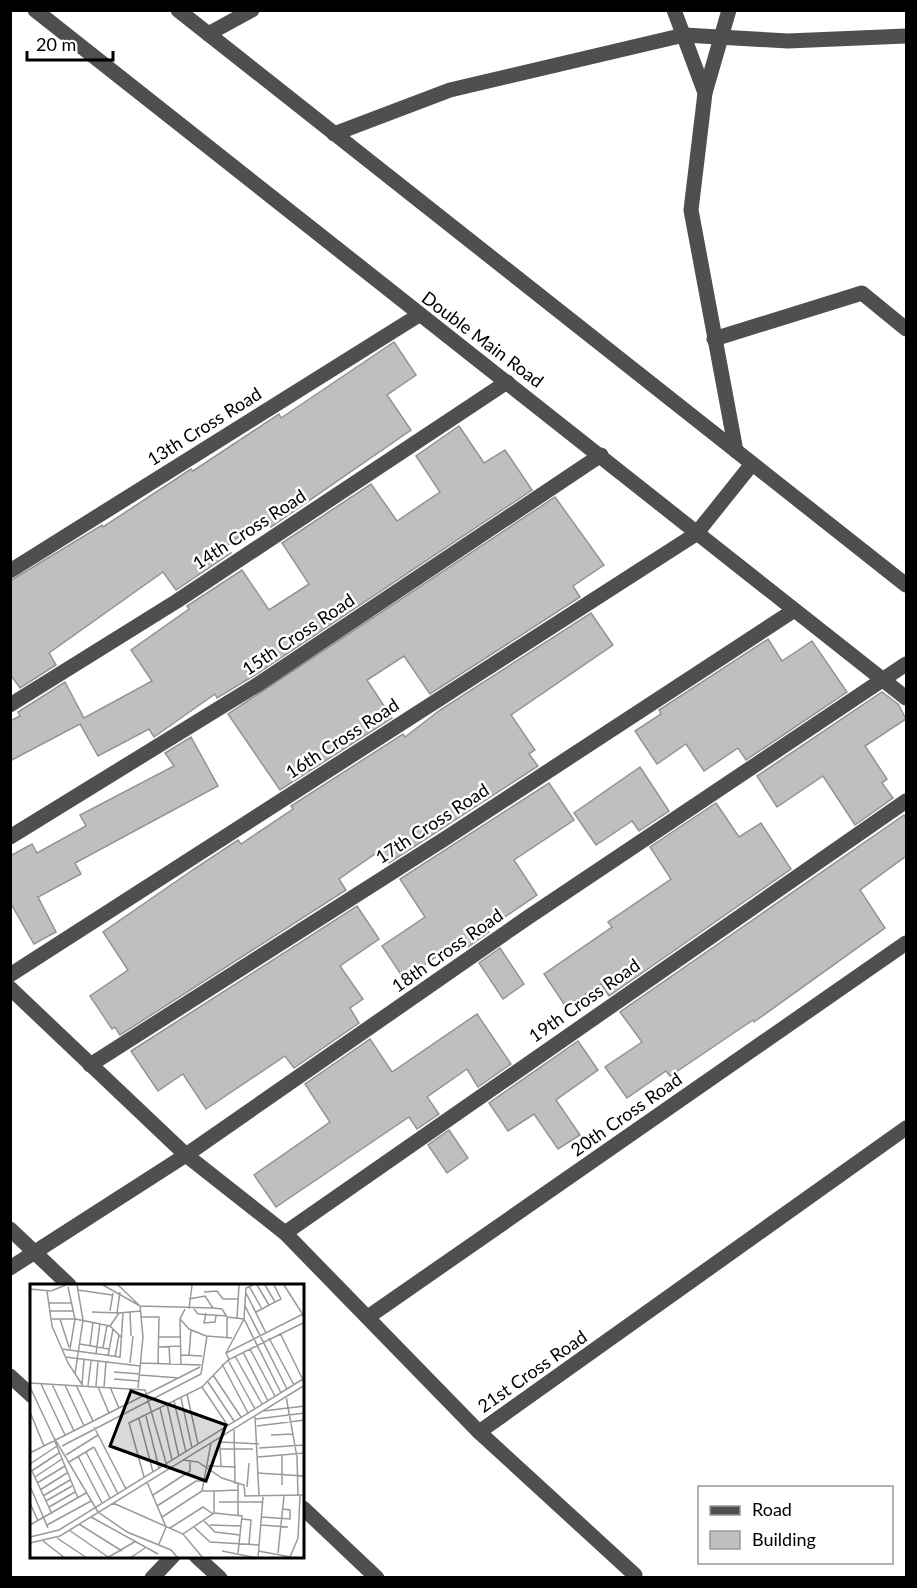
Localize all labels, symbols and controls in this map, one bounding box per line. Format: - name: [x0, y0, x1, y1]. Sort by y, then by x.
- scale bar: [27, 24, 112, 62]
- text: 20 m: [36, 33, 76, 55]
- street label: Double Main Road: [418, 286, 548, 392]
- street label: 13th Cross Road: [143, 382, 265, 470]
- street label: 14th Cross Road: [188, 484, 310, 574]
- street label: 15th Cross Road: [238, 588, 358, 680]
- street label: 16th Cross Road: [281, 693, 403, 783]
- street label: 17th Cross Road: [371, 778, 493, 868]
- street label: 18th Cross Road: [387, 904, 507, 996]
- street label: 19th Cross Road: [524, 954, 644, 1046]
- street label: 20th Cross Road: [566, 1068, 686, 1160]
- inset map: [30, 1284, 304, 1558]
- street label: 21st Cross Road: [473, 1325, 591, 1417]
- legend: [698, 1486, 893, 1564]
- text: Road: [752, 1498, 792, 1520]
- text: Building: [752, 1528, 816, 1550]

